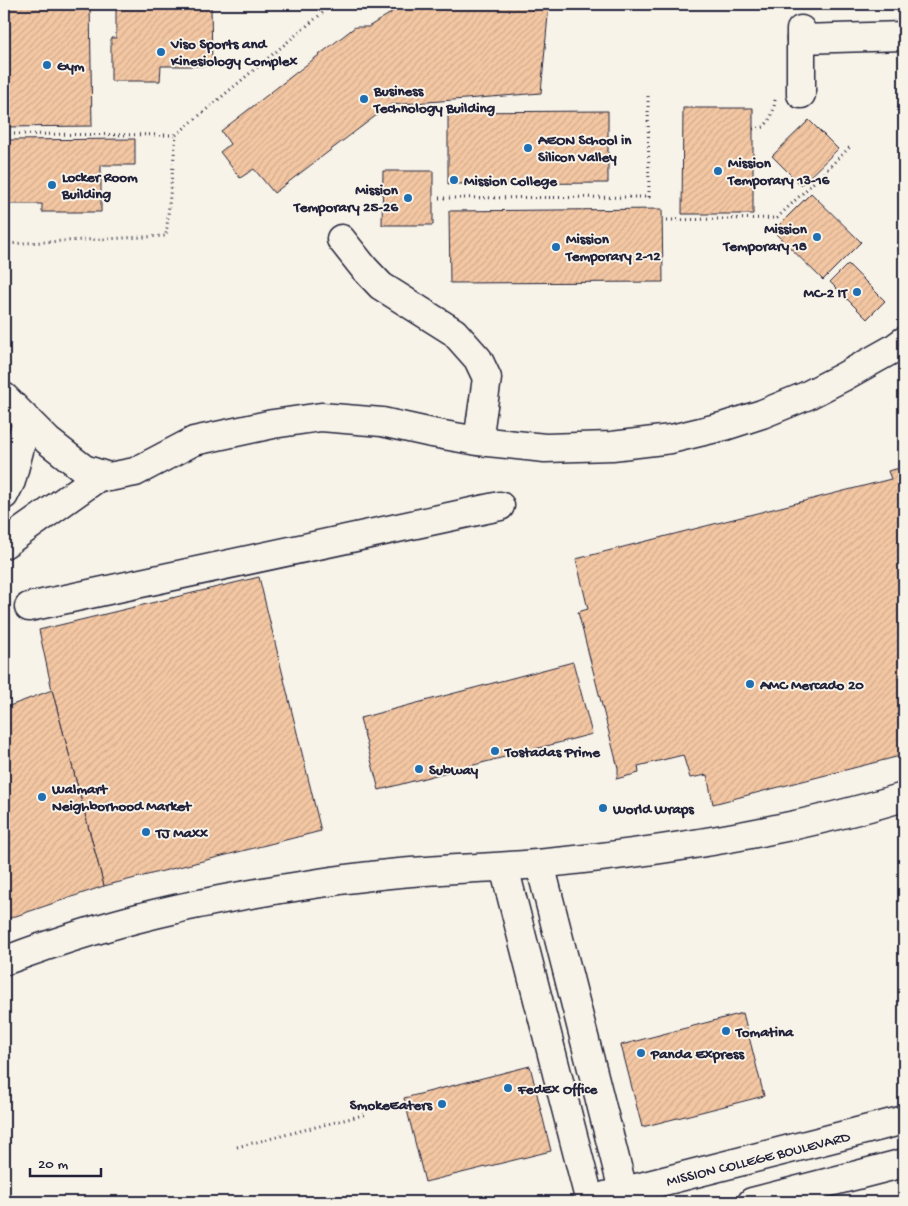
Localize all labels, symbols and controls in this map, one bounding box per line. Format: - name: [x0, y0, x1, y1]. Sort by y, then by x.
- place label: Viso Sports and Kinesiology Complex: [170, 36, 297, 71]
- marker: Viso Sports and Kinesiology Complex: [155, 46, 167, 58]
- place label: Gym: [57, 58, 85, 76]
- marker: Gym: [41, 59, 53, 71]
- place label: Business Technology Building: [373, 83, 496, 118]
- marker: Business Technology Building: [358, 93, 370, 105]
- place label: AEON School in Silicon Valley: [537, 132, 632, 167]
- marker: AEON School in Silicon Valley: [522, 142, 534, 154]
- place label: Mission Temporary 13-16: [727, 155, 830, 190]
- marker: Mission Temporary 13-16: [712, 165, 724, 177]
- place label: Locker Room Building: [61, 169, 138, 204]
- place label: Mission College: [464, 173, 558, 191]
- marker: Mission College: [448, 174, 460, 186]
- marker: Locker Room Building: [46, 179, 58, 191]
- place label: Mission Temporary 25-26: [293, 182, 399, 217]
- marker: Mission Temporary 25-26: [402, 192, 414, 204]
- place label: Mission Temporary 18: [723, 221, 808, 256]
- place label: Mission Temporary 2-12: [565, 231, 661, 266]
- marker: Mission Temporary 18: [811, 231, 823, 243]
- marker: Mission Temporary 2-12: [550, 241, 562, 253]
- place label: MC-2 IT: [803, 285, 848, 303]
- marker: MC-2 IT: [851, 286, 863, 298]
- place label: AMC Mercado 20: [759, 677, 864, 695]
- marker: AMC Mercado 20: [744, 678, 756, 690]
- place label: Tostadas Prime: [504, 744, 601, 762]
- marker: Tostadas Prime: [489, 745, 501, 757]
- place label: Subway: [429, 762, 479, 780]
- marker: Subway: [413, 763, 425, 775]
- place label: Walmart Neighborhood Market: [51, 781, 193, 816]
- marker: Walmart Neighborhood Market: [36, 791, 48, 803]
- place label: World Wraps: [612, 801, 695, 819]
- marker: World Wraps: [597, 802, 609, 814]
- place label: TJ Maxx: [155, 825, 208, 843]
- marker: TJ Maxx: [140, 826, 152, 838]
- place label: Tomatina: [735, 1024, 794, 1042]
- marker: Tomatina: [720, 1025, 732, 1037]
- place label: Panda Express: [650, 1046, 746, 1064]
- marker: Panda Express: [635, 1047, 647, 1059]
- place label: FedEx Office: [517, 1081, 599, 1099]
- marker: FedEx Office: [502, 1082, 514, 1094]
- place label: SmokeEaters: [350, 1097, 433, 1115]
- marker: SmokeEaters: [436, 1098, 448, 1110]
- street label: MISSION COLLEGE BOULEVARD: [665, 1128, 852, 1192]
- scale bar: [30, 1146, 101, 1178]
- text: 20 m: [38, 1156, 68, 1174]

